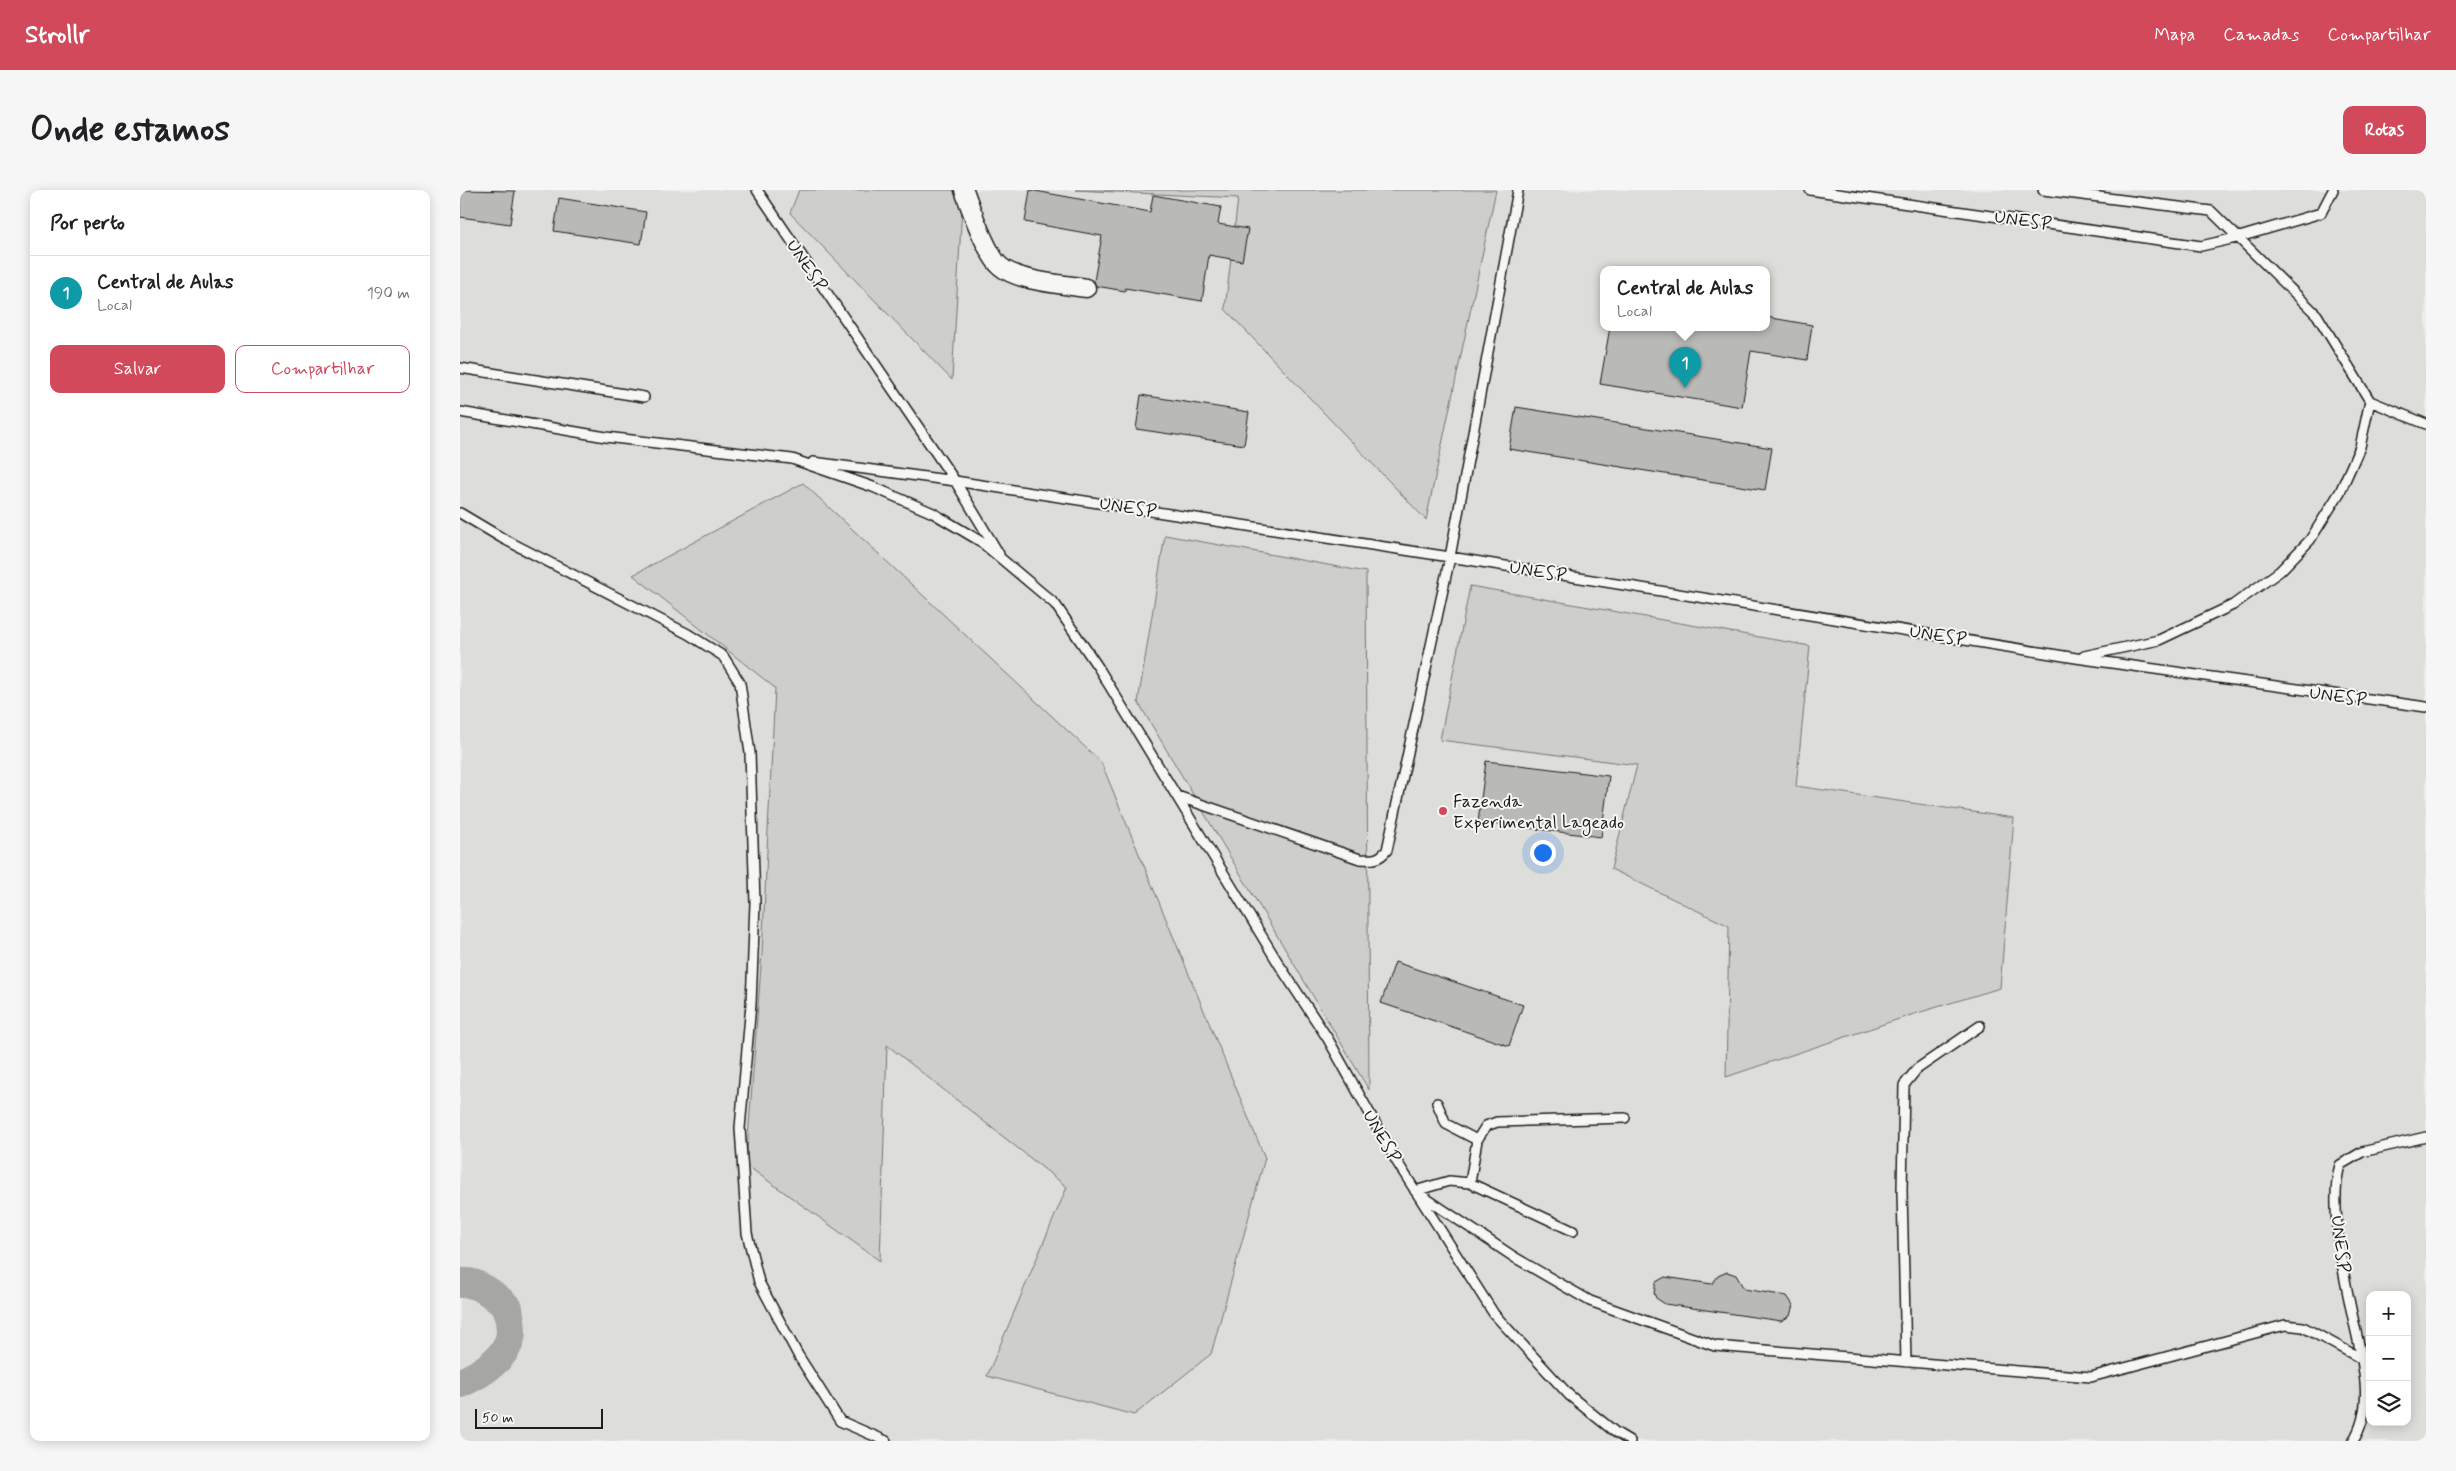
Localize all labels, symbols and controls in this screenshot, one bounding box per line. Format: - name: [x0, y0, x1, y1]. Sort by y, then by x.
- text: Strollr: [25, 20, 89, 51]
- text: Mapa: [2154, 23, 2195, 47]
- text: Camadas: [2223, 23, 2299, 47]
- text: Compartilhar: [2327, 23, 2431, 47]
- button: Rotas: [2343, 106, 2426, 154]
- text: Onde estamos: [30, 107, 230, 153]
- street label: UNESP: [1993, 205, 2053, 237]
- text: Por perto: [50, 209, 125, 237]
- street label: UNESP: [780, 235, 832, 296]
- popup: [1600, 266, 1770, 331]
- text: Central de Aulas: [97, 270, 233, 295]
- text: Central de Aulas: [1617, 276, 1753, 301]
- text: 1: [62, 283, 70, 304]
- text: 190 m: [367, 283, 410, 304]
- text: Local: [97, 295, 132, 316]
- text: Local: [1617, 301, 1652, 322]
- button: Salvar: [50, 345, 225, 393]
- button: Compartilhar: [235, 345, 410, 393]
- pin: 1: [1669, 347, 1701, 388]
- street label: UNESP: [1098, 492, 1158, 524]
- street label: UNESP: [1508, 556, 1568, 588]
- street label: UNESP: [1908, 620, 1968, 652]
- street label: UNESP: [2308, 681, 2368, 713]
- place label: Fazenda Experimental Lageado: [1453, 790, 1624, 836]
- marker: Fazenda Experimental Lageado: [1437, 805, 1449, 817]
- your location: [1530, 840, 1556, 866]
- street label: UNESP: [1356, 1106, 1406, 1168]
- street label: UNESP: [2325, 1214, 2355, 1274]
- map controls: [2366, 1291, 2411, 1426]
- button: +: [2366, 1291, 2411, 1336]
- button: −: [2366, 1336, 2411, 1381]
- button: layers: [2366, 1381, 2411, 1426]
- scale bar: [475, 1406, 602, 1429]
- text: 50 m: [482, 1409, 513, 1427]

